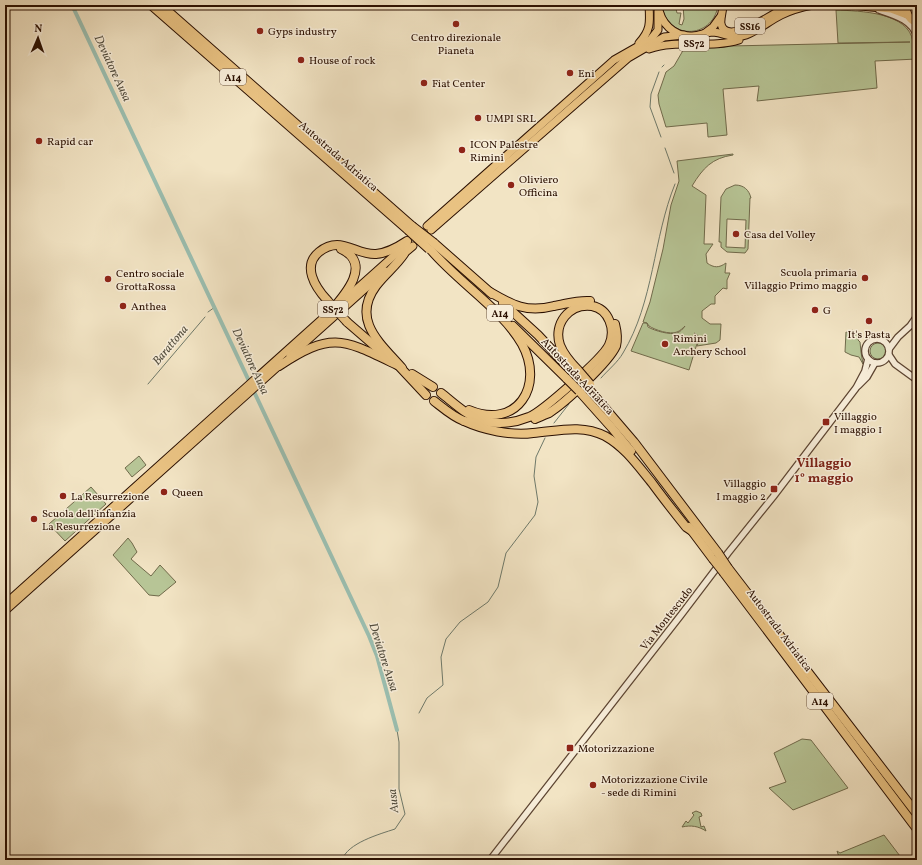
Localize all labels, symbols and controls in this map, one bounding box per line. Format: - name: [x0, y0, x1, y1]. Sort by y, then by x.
- north arrow: [18, 18, 58, 58]
- road number: SS16: [735, 18, 765, 34]
- marker: Centro direzionale Pianeta: [451, 19, 461, 29]
- text: N: [34, 22, 43, 37]
- place label: Gyps industry: [268, 25, 337, 40]
- marker: Gyps industry: [255, 26, 265, 36]
- place label: Centro direzionale Pianeta: [411, 31, 501, 59]
- water label: Deviatore Ausa: [90, 33, 135, 104]
- road number: SS72: [679, 35, 709, 51]
- place label: House of rock: [309, 54, 375, 69]
- marker: House of rock: [296, 55, 306, 65]
- place label: Eni: [578, 67, 595, 82]
- marker: Eni: [565, 68, 575, 78]
- road number: A14: [220, 69, 246, 85]
- place label: Fiat Center: [432, 77, 485, 92]
- marker: Fiat Center: [419, 78, 429, 88]
- place label: UMPI SRL: [486, 112, 536, 127]
- marker: UMPI SRL: [473, 113, 483, 123]
- street label: Autostrada Adriatica: [295, 119, 381, 196]
- place label: Rapid car: [47, 135, 93, 150]
- marker: Rapid car: [34, 136, 44, 146]
- place label: ICON Palestre Rimini: [470, 138, 538, 166]
- marker: ICON Palestre Rimini: [457, 145, 467, 155]
- place label: Oliviero Officina: [519, 173, 559, 201]
- marker: Oliviero Officina: [506, 180, 516, 190]
- place label: Casa del Volley: [744, 228, 816, 243]
- marker: Casa del Volley: [731, 229, 741, 239]
- place label: Scuola primaria Villaggio Primo maggio: [744, 266, 858, 294]
- place label: Centro sociale GrottaRossa: [116, 267, 184, 295]
- marker: Scuola primaria Villaggio Primo maggio: [860, 273, 870, 283]
- marker: Centro sociale GrottaRossa: [103, 274, 113, 284]
- place label: Anthea: [131, 300, 167, 315]
- marker: Anthea: [118, 301, 128, 311]
- road number: SS72: [318, 301, 348, 317]
- place label: G: [823, 304, 831, 319]
- road number: A14: [487, 305, 513, 321]
- marker: G: [810, 305, 820, 315]
- marker: It's Pasta: [864, 316, 874, 326]
- water label: Barattona: [149, 322, 192, 369]
- water label: Deviatore Ausa: [228, 326, 273, 397]
- place label: It's Pasta: [848, 328, 891, 343]
- place label: Rimini Archery School: [673, 332, 746, 360]
- street label: Autostrada Adriatica: [537, 335, 617, 419]
- marker: Rimini Archery School: [660, 339, 670, 349]
- place label: Villaggio I maggio 1: [834, 410, 882, 438]
- marker: Villaggio I maggio 1: [821, 417, 831, 427]
- district label: Villaggio 1° maggio: [795, 455, 853, 488]
- place label: Villaggio I maggio 2: [716, 477, 766, 505]
- marker: Villaggio I maggio 2: [769, 484, 779, 494]
- place label: Queen: [172, 486, 204, 501]
- marker: Queen: [159, 487, 169, 497]
- place label: La Resurrezione: [71, 490, 149, 505]
- marker: La Resurrezione: [58, 491, 68, 501]
- place label: Scuola dell'infanzia La Resurrezione: [42, 507, 136, 535]
- marker: Scuola dell'infanzia La Resurrezione: [29, 514, 39, 524]
- street label: Via Montescudo: [637, 584, 697, 654]
- street label: Autostrada Adriatica: [743, 586, 815, 676]
- water label: Deviatore Ausa: [364, 621, 402, 694]
- road number: A14: [807, 693, 833, 709]
- place label: Motorizzazione: [578, 742, 654, 757]
- marker: Motorizzazione: [565, 743, 575, 753]
- place label: Motorizzazione Civile - sede di Rimini: [601, 773, 708, 801]
- marker: Motorizzazione Civile - sede di Rimini: [588, 780, 598, 790]
- water label: Ausa: [385, 788, 403, 815]

